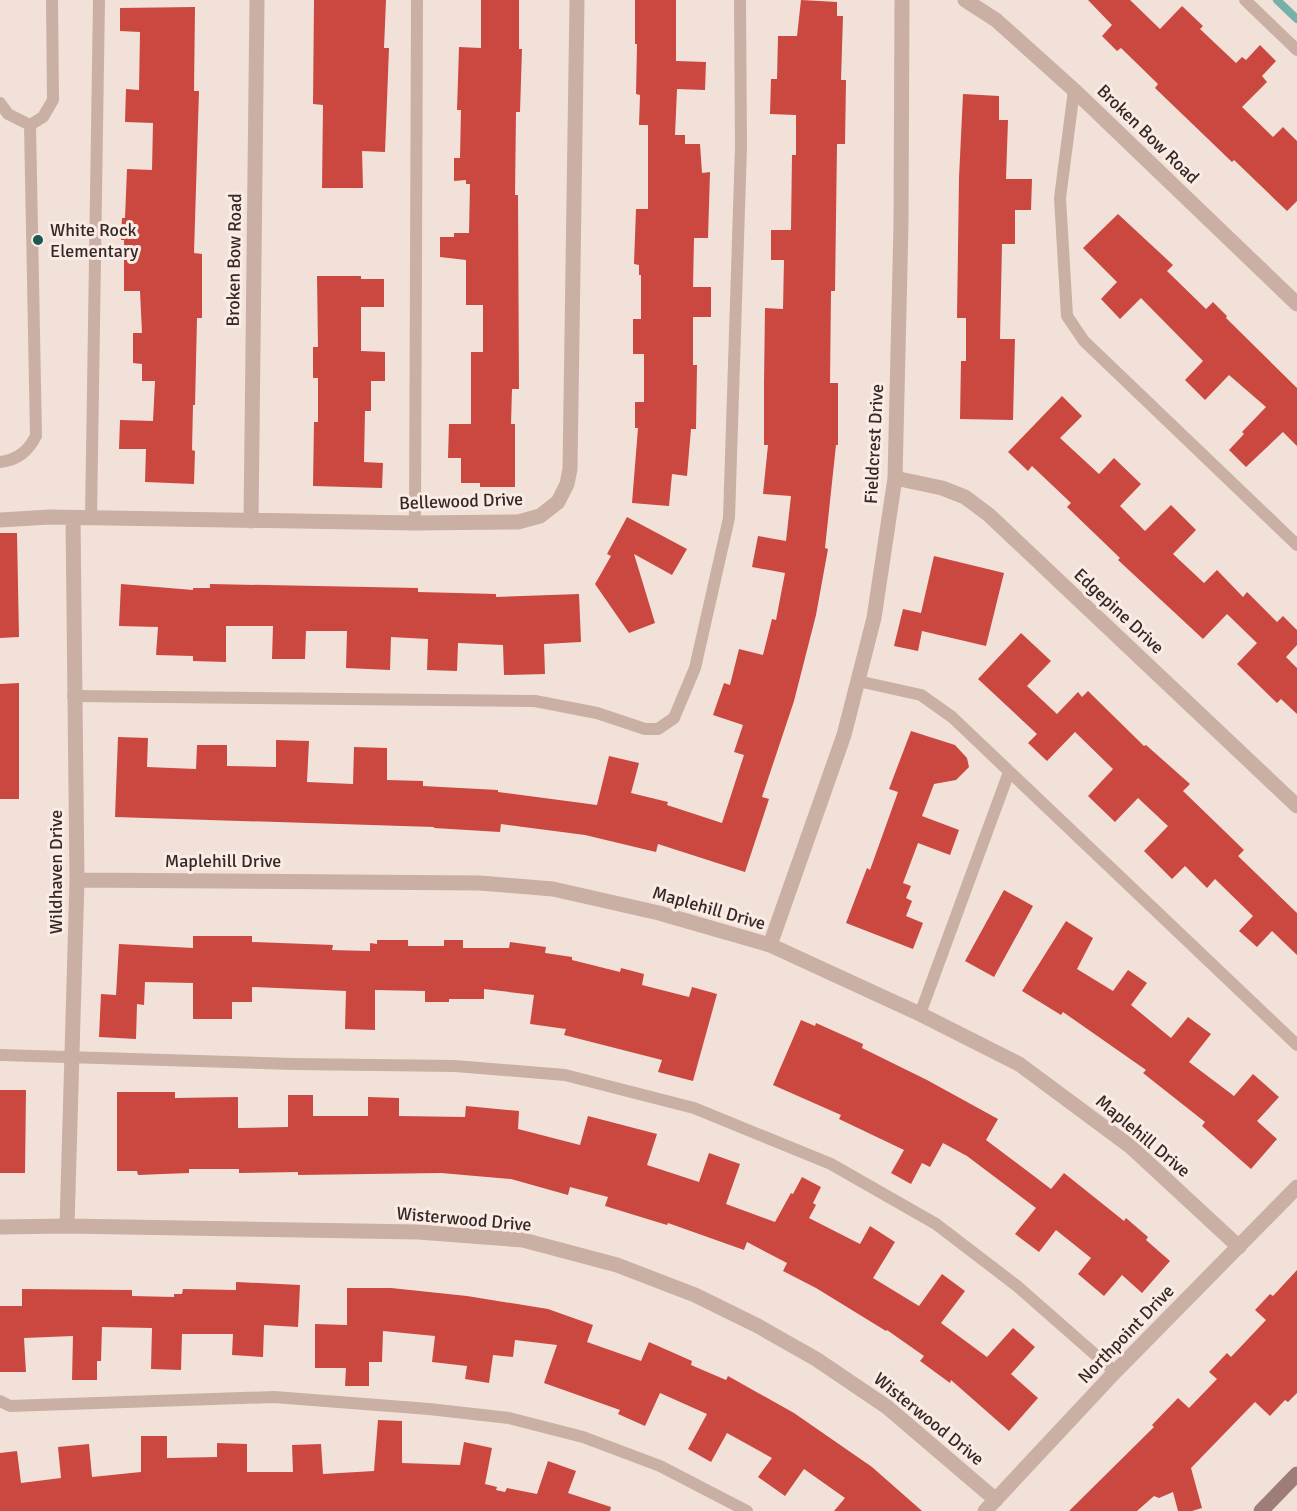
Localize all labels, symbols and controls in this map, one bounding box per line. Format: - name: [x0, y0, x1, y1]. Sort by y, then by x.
- street label: Broken Bow Road: [1092, 80, 1204, 188]
- street label: Broken Bow Road: [222, 193, 246, 327]
- place label: White Rock Elementary: [50, 219, 139, 262]
- marker: White Rock Elementary: [31, 233, 45, 247]
- street label: Fieldcrest Drive: [860, 383, 888, 505]
- street label: Bellewood Drive: [399, 488, 523, 514]
- street label: Edgepine Drive: [1069, 564, 1169, 658]
- street label: Wildhaven Drive: [45, 810, 67, 934]
- street label: Maplehill Drive: [165, 850, 281, 872]
- street label: Maplehill Drive: [650, 881, 768, 935]
- street label: Maplehill Drive: [1091, 1090, 1195, 1182]
- street label: Wisterwood Drive: [396, 1202, 532, 1236]
- street label: Northpoint Drive: [1073, 1280, 1179, 1388]
- street label: Wisterwood Drive: [869, 1368, 989, 1470]

